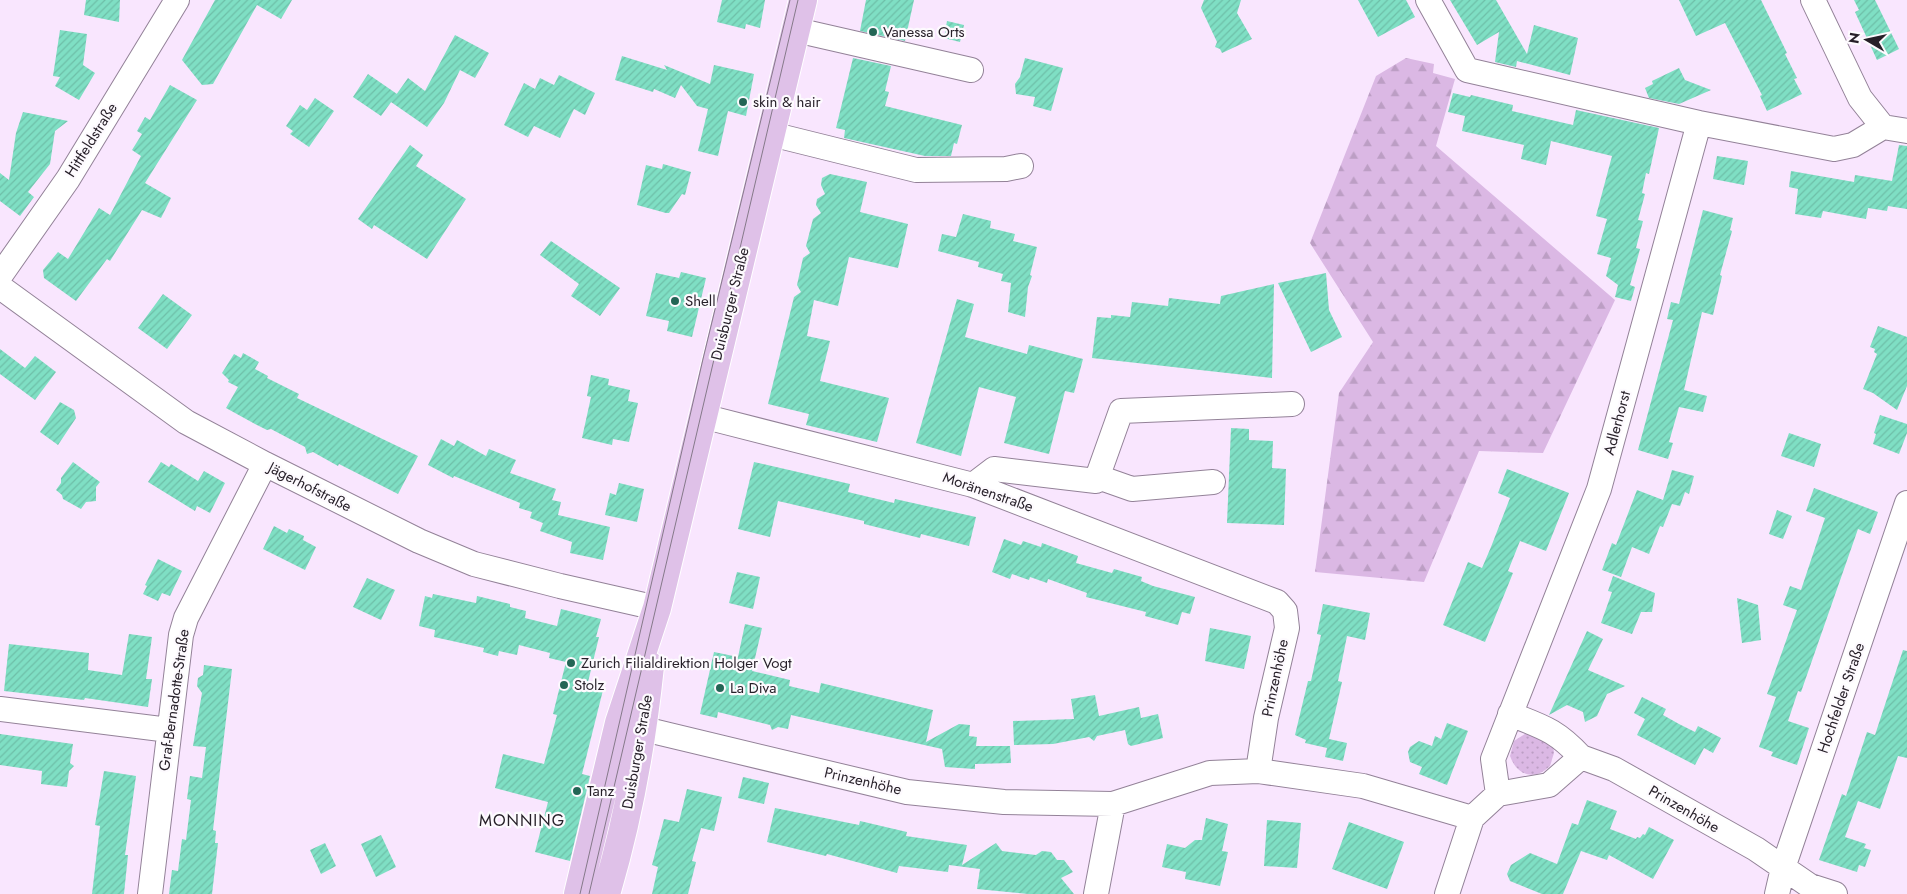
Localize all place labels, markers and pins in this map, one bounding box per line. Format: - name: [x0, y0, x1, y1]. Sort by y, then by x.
- place label: Vanessa Orts: [883, 21, 965, 43]
- marker: Vanessa Orts: [867, 26, 879, 38]
- place label: skin & hair: [753, 91, 822, 113]
- marker: skin & hair: [737, 96, 749, 108]
- place label: Shell: [685, 290, 716, 312]
- marker: Shell: [669, 295, 681, 307]
- place label: Zurich Filialdirektion Holger Vogt: [581, 652, 792, 674]
- marker: Zurich Filialdirektion Holger Vogt: [565, 657, 577, 669]
- place label: Stolz: [574, 674, 604, 696]
- place label: La Diva: [730, 677, 776, 699]
- marker: Stolz: [558, 679, 570, 691]
- marker: La Diva: [714, 682, 726, 694]
- place label: Tanz: [587, 780, 615, 802]
- marker: Tanz: [571, 785, 583, 797]

